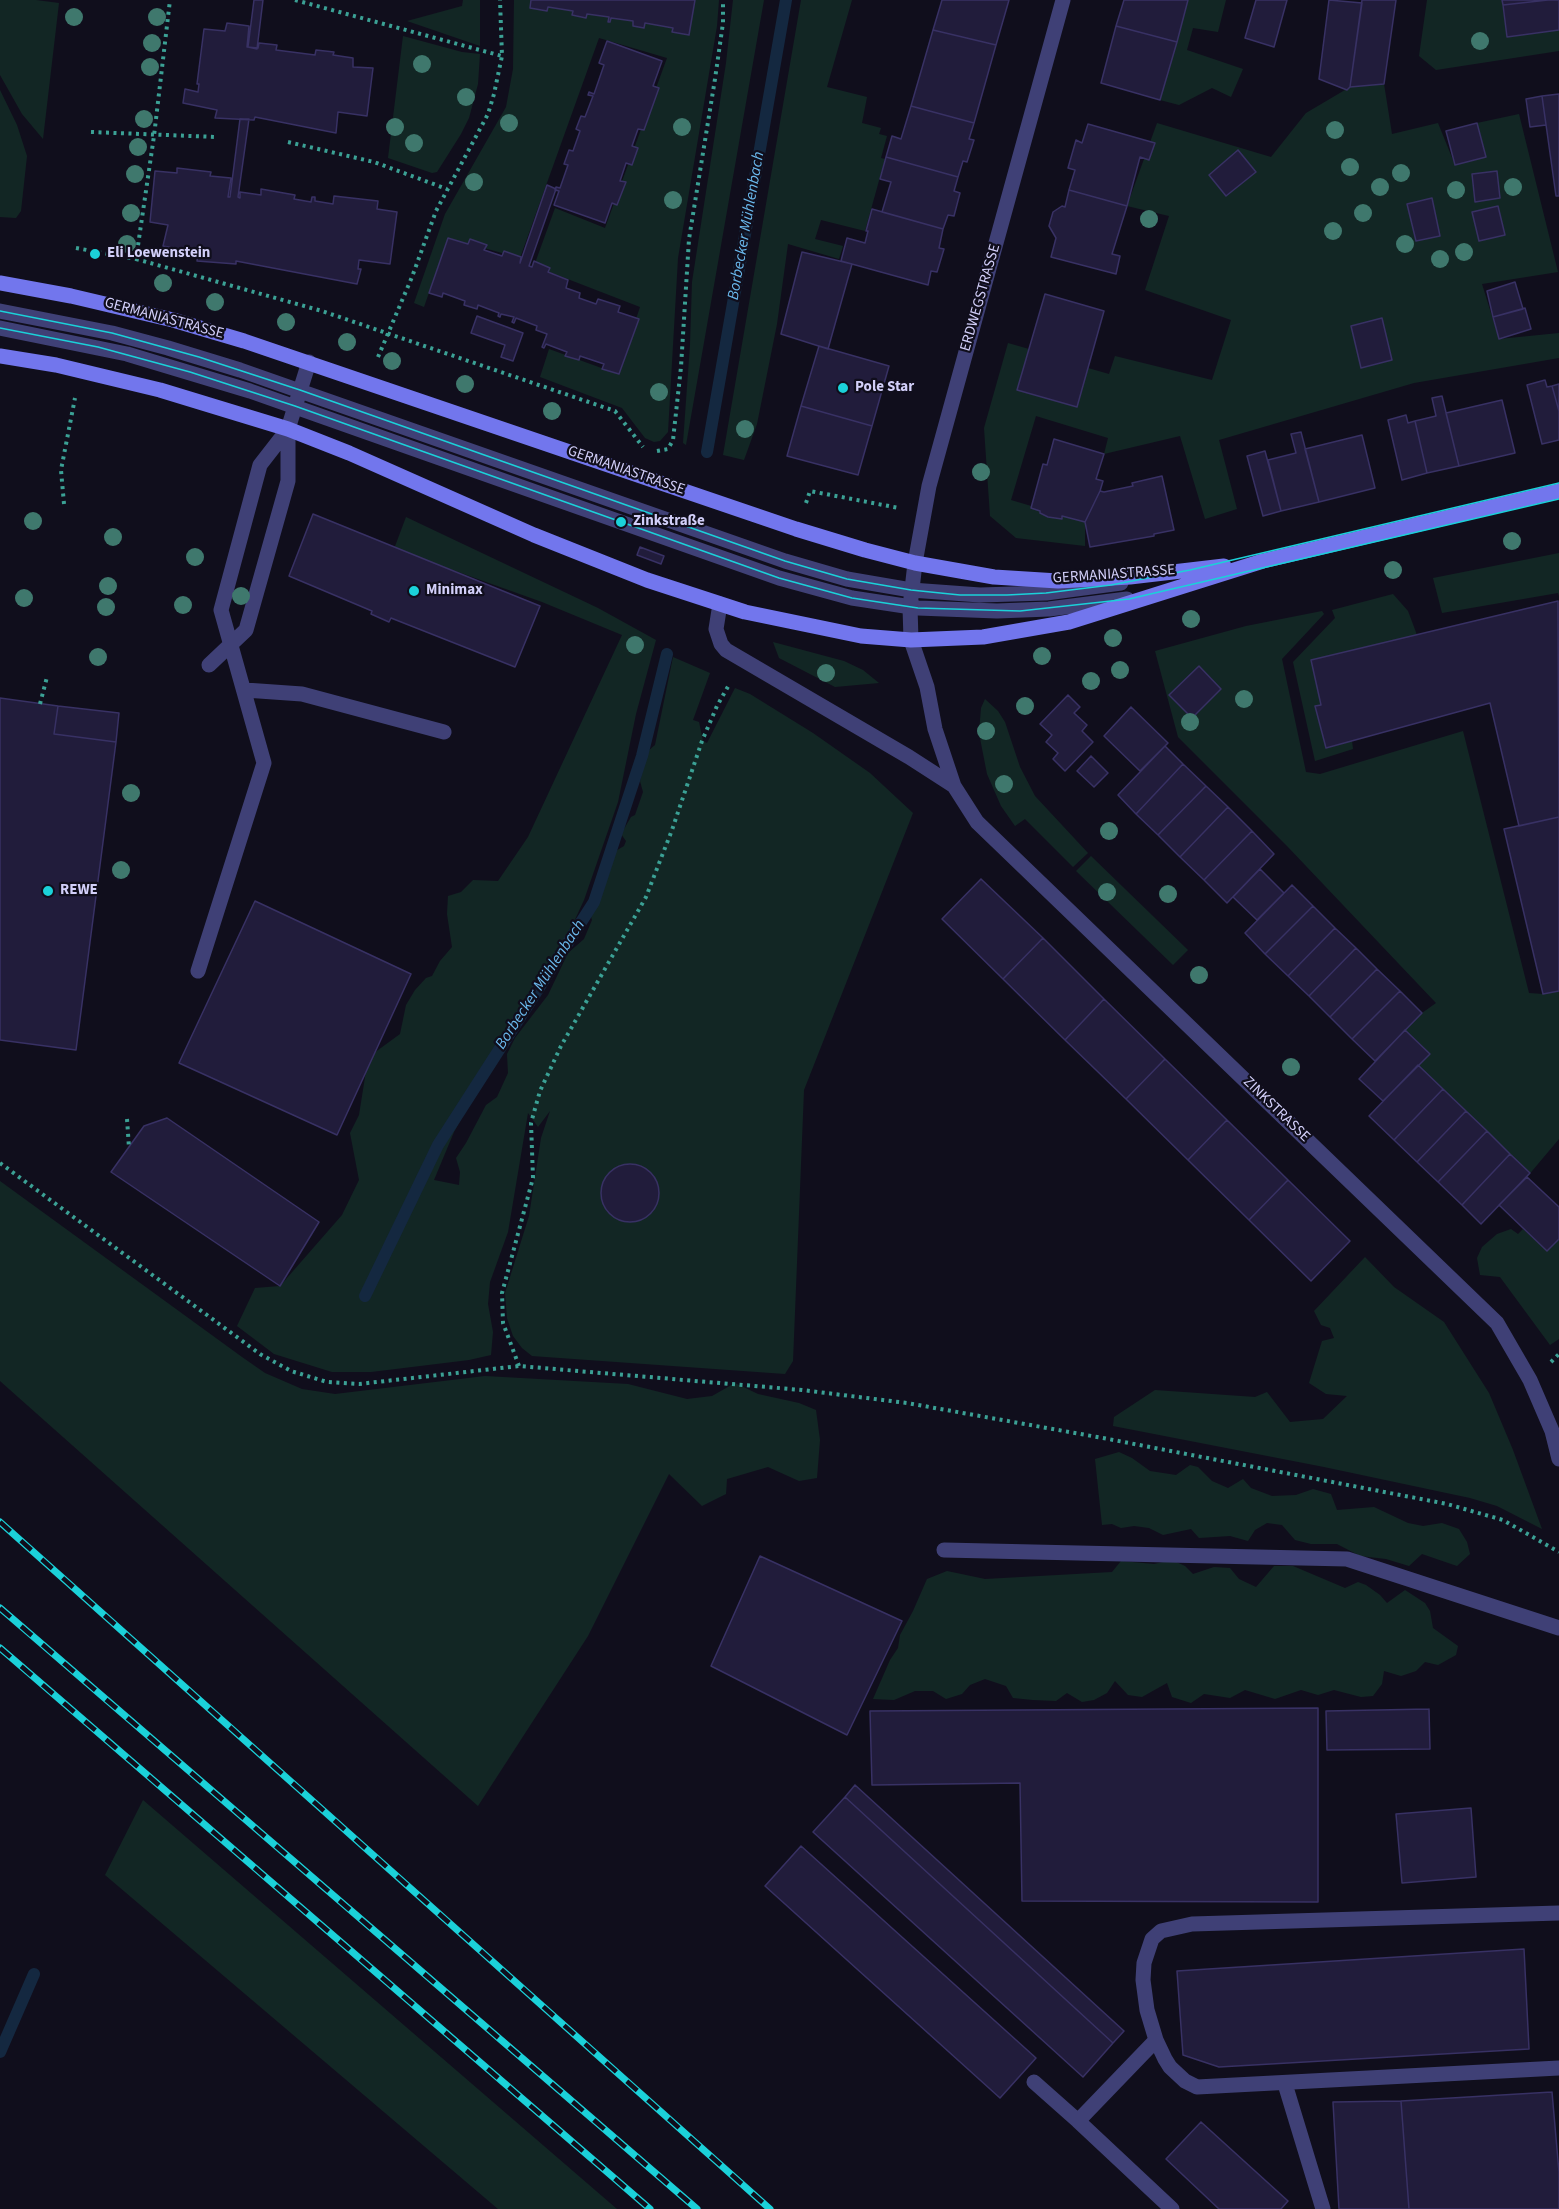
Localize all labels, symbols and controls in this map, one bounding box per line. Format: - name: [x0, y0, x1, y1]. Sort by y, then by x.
- water label: Borbecker Mühlenbach: [725, 150, 769, 302]
- street label: ERDWEGSTRASSE: [957, 242, 1005, 354]
- place label: Eli Loewenstein: [107, 245, 210, 263]
- marker: Eli Loewenstein: [88, 247, 102, 261]
- street label: GERMANIASTRASSE: [102, 294, 226, 344]
- place label: Pole Star: [855, 379, 914, 397]
- marker: Pole Star: [836, 381, 850, 395]
- street label: GERMANIASTRASSE: [565, 443, 687, 499]
- place label: Zinkstraße: [633, 513, 705, 531]
- marker: Zinkstraße: [614, 515, 628, 529]
- street label: GERMANIASTRASSE: [1052, 562, 1176, 588]
- place label: Minimax: [426, 582, 483, 600]
- marker: Minimax: [407, 584, 421, 598]
- place label: REWE: [60, 882, 98, 900]
- marker: REWE: [41, 884, 55, 898]
- water label: Borbecker Mühlenbach: [492, 917, 590, 1053]
- street label: ZINKSTRASSE: [1239, 1074, 1313, 1146]

